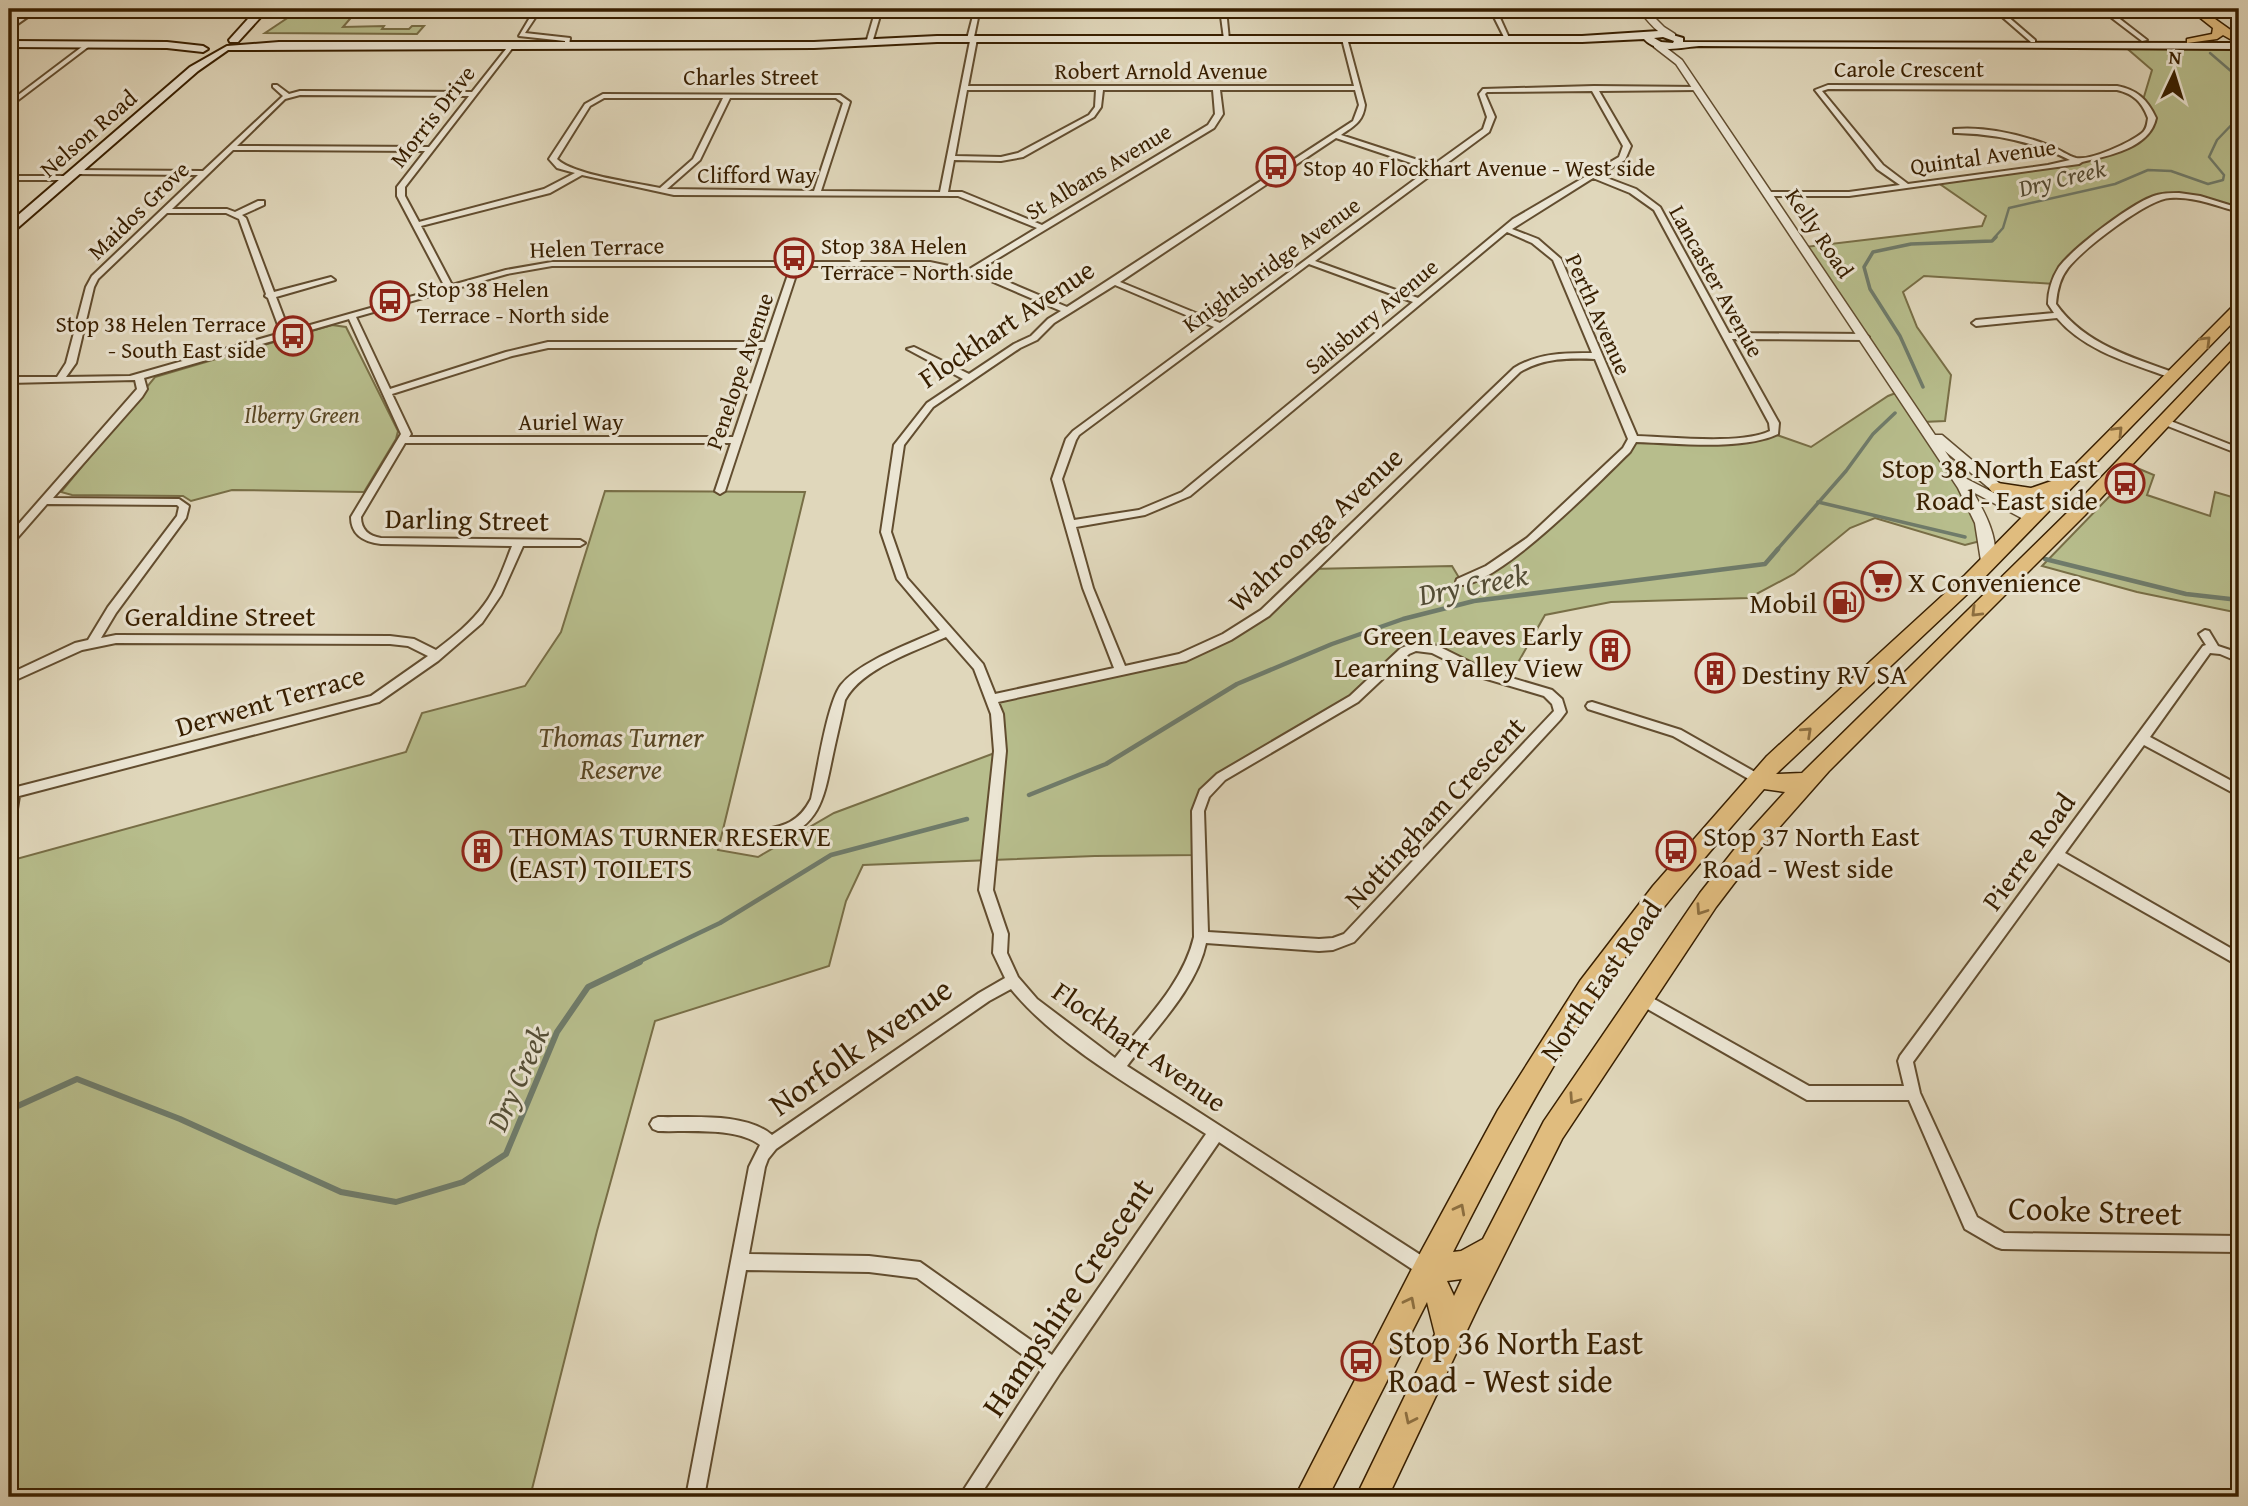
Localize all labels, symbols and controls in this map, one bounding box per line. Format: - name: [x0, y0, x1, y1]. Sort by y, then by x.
- north arrow: [2140, 38, 2210, 108]
- text: N: [2168, 43, 2183, 71]
- street label: Carole Crescent: [1834, 52, 1984, 85]
- street label: Robert Arnold Avenue: [1055, 54, 1267, 87]
- street label: Morris Drive: [382, 58, 482, 174]
- street label: Charles Street: [683, 60, 819, 93]
- street label: Nelson Road: [32, 81, 144, 185]
- street label: St Albans Avenue: [1019, 114, 1177, 228]
- street label: Quintal Avenue: [1908, 129, 2058, 183]
- bus stop icon: Stop 40 Flockhart Avenue - West side: [1255, 146, 1297, 188]
- water label: Dry Creek: [2014, 150, 2109, 206]
- place label: Stop 40 Flockhart Avenue - West side: [1303, 151, 1655, 184]
- street label: Maidos Grove: [80, 153, 196, 267]
- street label: Clifford Way: [697, 158, 817, 191]
- street label: Kelly Road: [1778, 182, 1863, 285]
- street label: Knightsbridge Avenue: [1175, 188, 1367, 340]
- street label: Lancaster Avenue: [1662, 199, 1772, 363]
- street label: Helen Terrace: [529, 228, 665, 266]
- place label: Stop 38A Helen Terrace - North side: [821, 229, 1013, 288]
- bus stop icon: Stop 38A Helen Terrace - North side: [773, 237, 815, 279]
- street label: Perth Avenue: [1558, 248, 1640, 380]
- street label: Flockhart Avenue: [910, 249, 1102, 397]
- street label: Salisbury Avenue: [1297, 250, 1445, 382]
- place label: Stop 38 Helen Terrace - North side: [417, 272, 609, 331]
- bus stop icon: Stop 38 Helen Terrace - North side: [369, 280, 411, 322]
- street label: Penelope Avenue: [697, 288, 781, 454]
- place label: Stop 38 Helen Terrace - South East side: [56, 307, 266, 366]
- bus stop icon: Stop 38 Helen Terrace - South East side: [272, 315, 314, 357]
- one-way arrow: [2197, 336, 2210, 349]
- park label: Ilberry Green: [244, 398, 360, 431]
- street label: Auriel Way: [518, 405, 624, 438]
- one-way arrow: [2110, 426, 2123, 439]
- street label: Wahroonga Avenue: [1218, 437, 1412, 621]
- place label: Stop 38 North East Road - East side: [1881, 447, 2098, 520]
- bus stop icon: Stop 38 North East Road - East side: [2104, 462, 2146, 504]
- street label: Darling Street: [385, 497, 550, 541]
- water label: Dry Creek: [1413, 552, 1532, 616]
- supermarket icon: X Convenience: [1860, 560, 1902, 602]
- place label: X Convenience: [1908, 561, 2081, 602]
- fuel station icon: Mobil: [1823, 581, 1865, 623]
- place label: Mobil: [1750, 582, 1817, 623]
- street label: Geraldine Street: [125, 595, 315, 636]
- one-way arrow: [1971, 604, 1984, 617]
- place label: Green Leaves Early Learning Valley View: [1334, 614, 1583, 687]
- building icon: Green Leaves Early Learning Valley View: [1589, 629, 1631, 671]
- building icon: Destiny RV SA: [1694, 652, 1736, 694]
- street label: Derwent Terrace: [171, 653, 369, 747]
- place label: Destiny RV SA: [1742, 653, 1907, 694]
- street label: Nottingham Crescent: [1334, 707, 1534, 917]
- park label: Thomas Turner Reserve: [538, 716, 705, 789]
- one-way arrow: [1799, 727, 1812, 740]
- street label: Pierre Road: [1971, 784, 2085, 918]
- place label: THOMAS TURNER RESERVE (EAST) TOILETS: [509, 815, 831, 888]
- place label: Stop 37 North East Road - West side: [1703, 815, 1920, 888]
- building icon: THOMAS TURNER RESERVE (EAST) TOILETS: [461, 830, 503, 872]
- bus stop icon: Stop 37 North East Road - West side: [1655, 830, 1697, 872]
- street label: North East Road: [1529, 891, 1671, 1069]
- one-way arrow: [1697, 902, 1709, 915]
- street label: Norfolk Avenue: [759, 965, 961, 1127]
- street label: Flockhart Avenue: [1044, 971, 1236, 1121]
- water label: Dry Creek: [474, 1018, 560, 1139]
- one-way arrow: [1570, 1091, 1583, 1104]
- street label: Hampshire Crescent: [969, 1168, 1165, 1426]
- street label: Cooke Street: [2007, 1183, 2183, 1237]
- one-way arrow: [1451, 1204, 1465, 1216]
- one-way arrow: [1402, 1297, 1416, 1310]
- place label: Stop 36 North East Road - West side: [1388, 1318, 1644, 1404]
- bus stop icon: Stop 36 North East Road - West side: [1340, 1340, 1382, 1382]
- one-way arrow: [1404, 1412, 1418, 1424]

